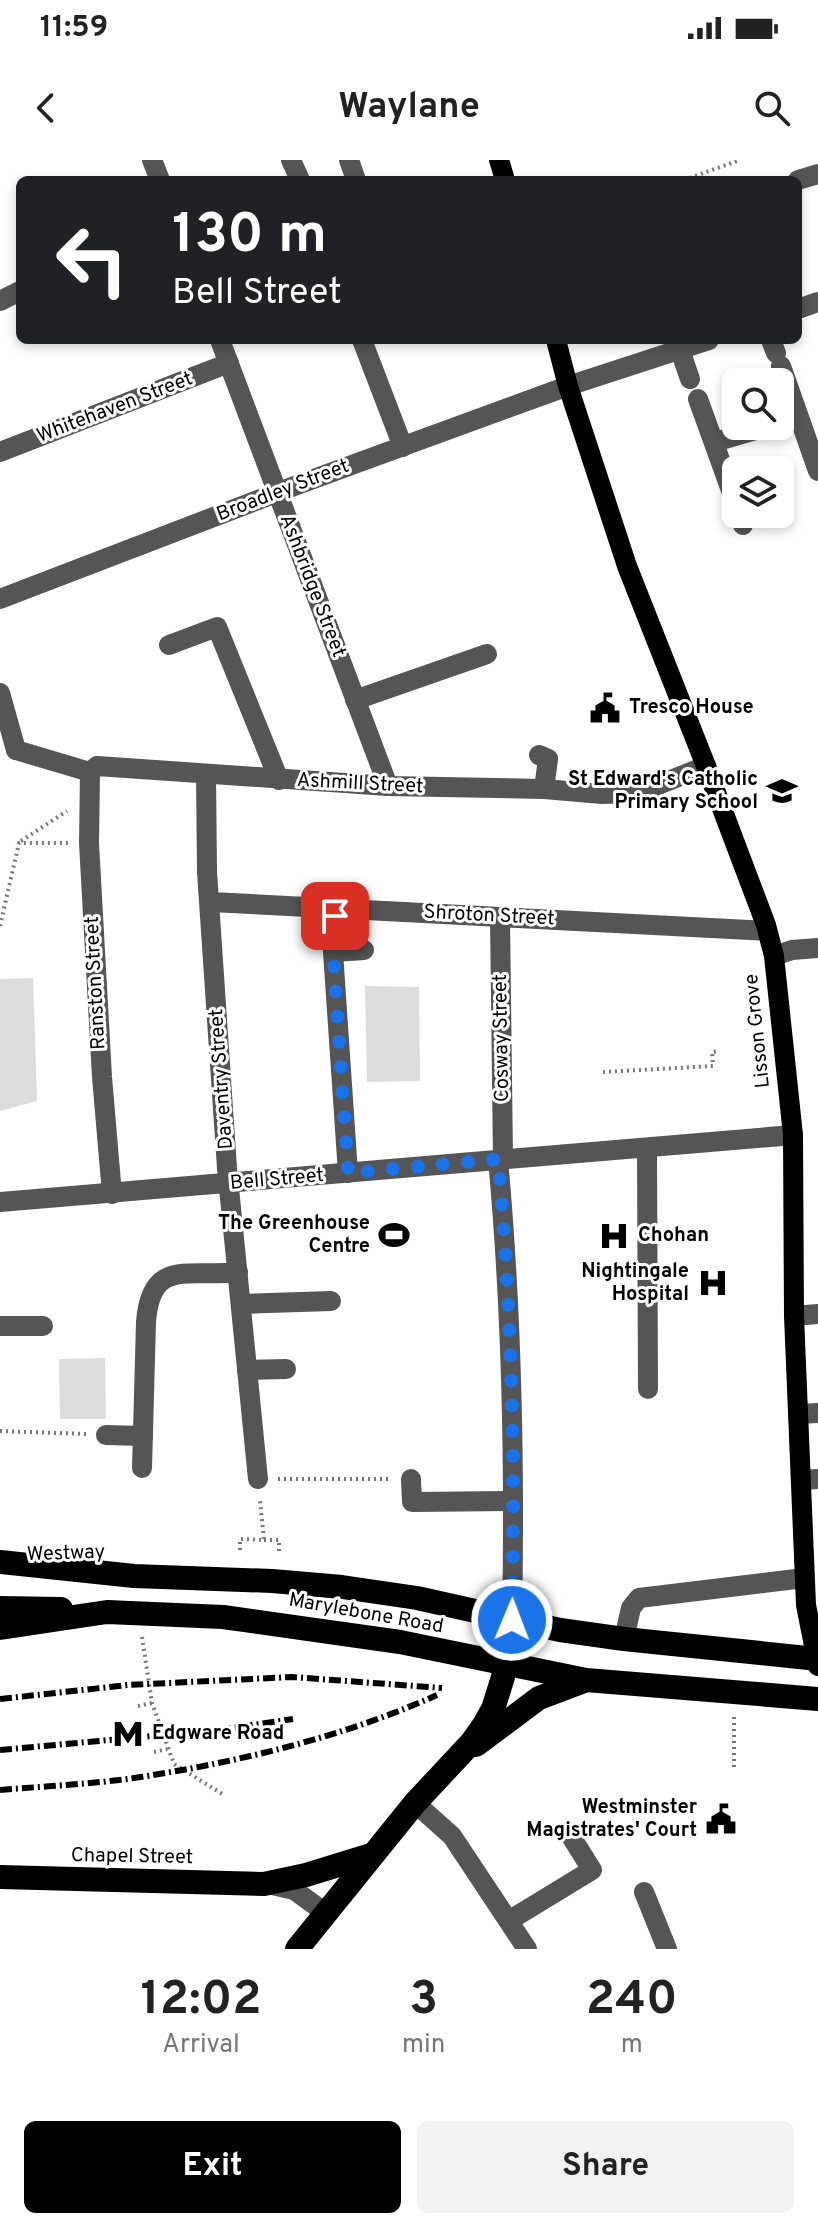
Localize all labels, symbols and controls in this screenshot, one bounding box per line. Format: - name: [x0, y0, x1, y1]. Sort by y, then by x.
- text: 11:59: [40, 10, 108, 47]
- text: Waylane: [338, 85, 480, 131]
- icon: back: [24, 86, 68, 130]
- icon: search: [750, 86, 794, 130]
- text: 130 m: [172, 202, 327, 272]
- icon: left: [40, 208, 144, 312]
- text: Bell Street: [172, 271, 342, 317]
- street label: Whitehaven Street: [33, 366, 197, 450]
- map controls: [722, 368, 794, 528]
- button: search: [722, 368, 794, 440]
- street label: Broadley Street: [213, 454, 353, 528]
- button: layers: [722, 456, 794, 528]
- street label: Ashbridge Street: [273, 511, 351, 661]
- public building icon: Tresco House: [588, 691, 622, 725]
- place label: Tresco House: [629, 695, 754, 721]
- place label: St Edward's Catholic Primary School: [568, 767, 758, 816]
- street label: Ashmill Street: [296, 768, 424, 800]
- school or university icon: St Edward's Catholic Primary School: [765, 774, 799, 808]
- pin: [301, 882, 369, 950]
- icon: arrive: [313, 894, 357, 938]
- street label: Shroton Street: [423, 900, 555, 932]
- street label: Ranston Street: [80, 916, 112, 1050]
- street label: Lisson Grove: [739, 973, 777, 1089]
- street label: Cosway Street: [488, 974, 516, 1102]
- street label: Daventry Street: [204, 1008, 240, 1150]
- street label: Bell Street: [229, 1163, 325, 1197]
- place label: The Greenhouse Centre: [218, 1211, 370, 1260]
- sports icon: The Greenhouse Centre: [377, 1218, 411, 1252]
- hospital icon: Chohan: [597, 1219, 631, 1253]
- place label: Chohan: [638, 1223, 709, 1249]
- place label: Nightingale Hospital: [581, 1259, 689, 1308]
- hospital icon: Nightingale Hospital: [696, 1266, 730, 1300]
- street label: Westway: [26, 1540, 106, 1568]
- position arrow: [470, 1578, 554, 1662]
- street label: Marylebone Road: [287, 1588, 445, 1640]
- metro station icon: Edgware Road: [111, 1717, 145, 1751]
- place label: Edgware Road: [152, 1721, 284, 1747]
- place label: Westminster Magistrates' Court: [526, 1795, 698, 1844]
- public building icon: Westminster Magistrates' Court: [704, 1802, 738, 1836]
- street label: Chapel Street: [71, 1843, 193, 1871]
- text: 12:02: [140, 1971, 262, 2031]
- text: 3: [409, 1971, 438, 2031]
- text: 240: [586, 1971, 678, 2031]
- text: Arrival: [162, 2029, 240, 2062]
- text: min: [402, 2029, 445, 2062]
- text: m: [621, 2029, 643, 2062]
- button: Exit: [24, 2121, 401, 2213]
- button: Share: [417, 2121, 794, 2213]

